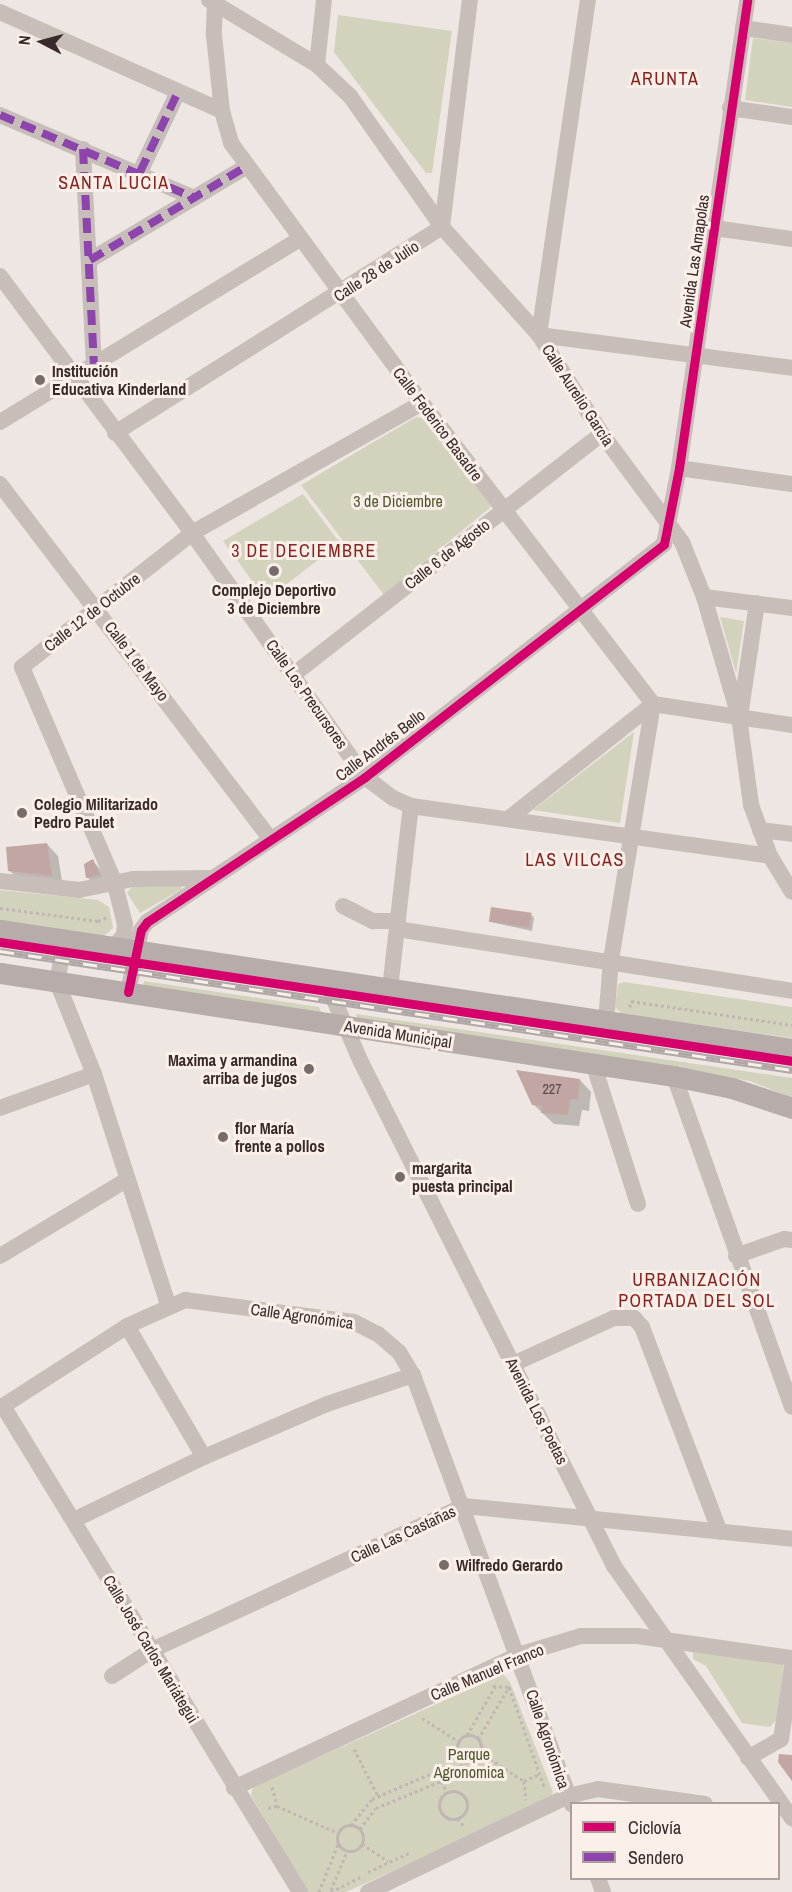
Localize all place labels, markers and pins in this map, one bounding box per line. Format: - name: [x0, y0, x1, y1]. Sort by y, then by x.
- place label: Institución Educativa Kinderland: [52, 361, 186, 399]
- marker: Institución Educativa Kinderland: [33, 373, 47, 387]
- marker: Complejo Deportivo 3 de Diciembre: [267, 564, 281, 578]
- place label: Complejo Deportivo 3 de Diciembre: [212, 580, 336, 618]
- place label: Colegio Militarizado Pedro Paulet: [34, 794, 158, 832]
- marker: Colegio Militarizado Pedro Paulet: [15, 806, 29, 820]
- place label: Maxima y armandina arriba de jugos: [168, 1050, 297, 1088]
- marker: Maxima y armandina arriba de jugos: [302, 1062, 316, 1076]
- place label: flor María frente a pollos: [235, 1118, 325, 1156]
- marker: flor María frente a pollos: [216, 1130, 230, 1144]
- place label: margarita puesta principal: [412, 1158, 513, 1196]
- marker: margarita puesta principal: [393, 1170, 407, 1184]
- place label: Wilfredo Gerardo: [456, 1555, 563, 1575]
- marker: Wilfredo Gerardo: [437, 1558, 451, 1572]

